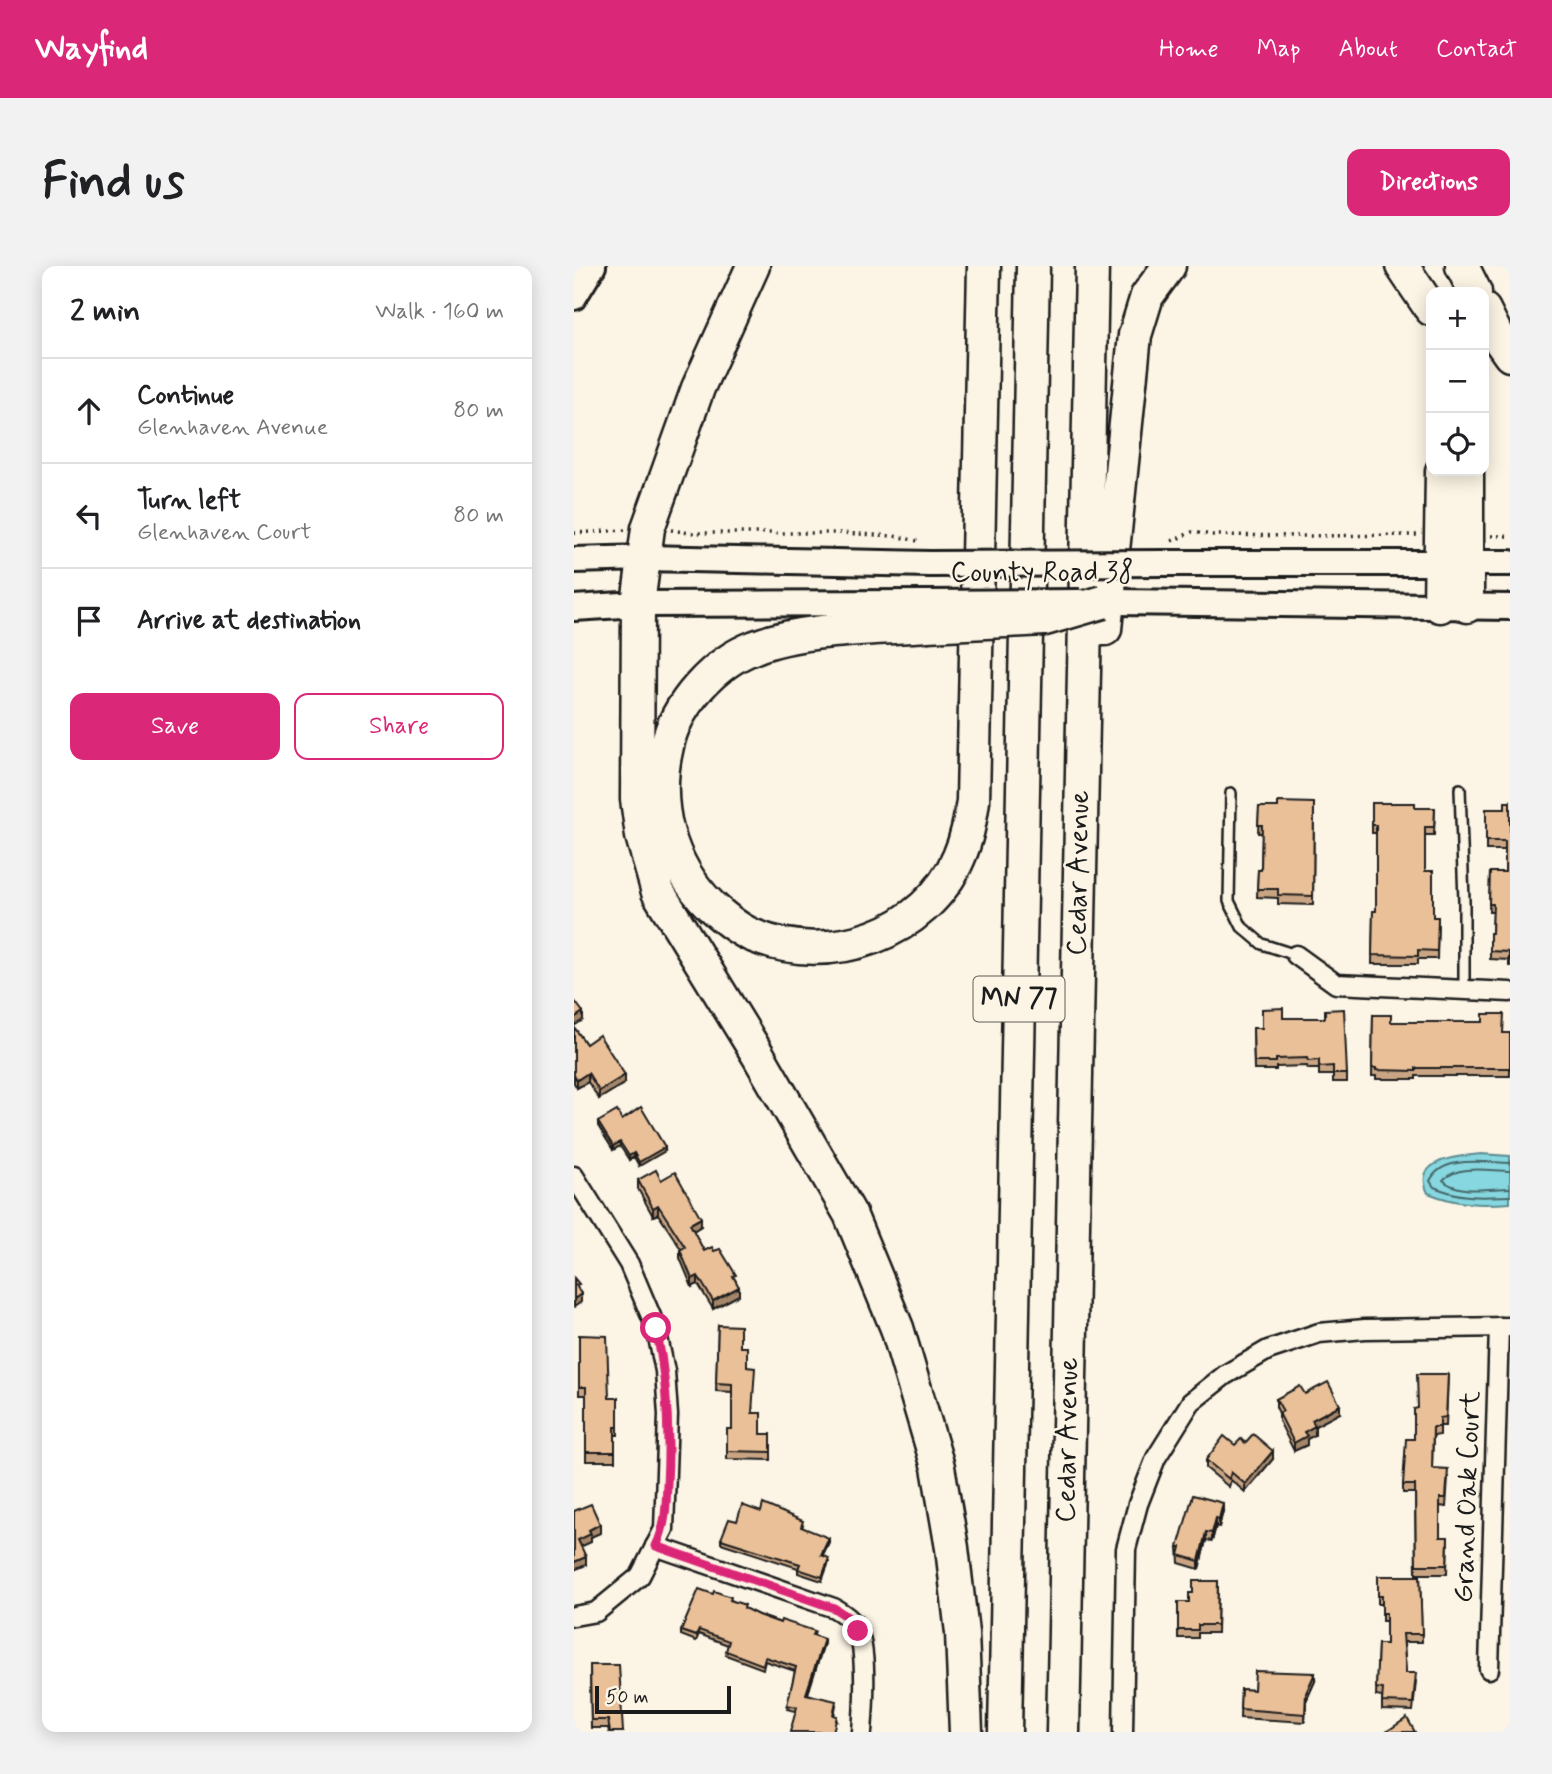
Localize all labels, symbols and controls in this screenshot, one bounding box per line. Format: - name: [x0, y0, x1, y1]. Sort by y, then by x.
- text: Wayfind: [35, 27, 148, 71]
- text: Home: [1159, 34, 1219, 65]
- text: Map: [1257, 34, 1301, 65]
- text: About: [1339, 34, 1398, 65]
- text: Contact: [1436, 34, 1517, 65]
- button: Directions: [1347, 149, 1510, 216]
- text: Find us: [42, 150, 185, 215]
- map controls: [1426, 287, 1489, 476]
- button: +: [1426, 287, 1489, 350]
- text: 2 min: [70, 292, 140, 331]
- text: Walk · 160 m: [375, 297, 504, 327]
- button: −: [1426, 350, 1489, 413]
- text: Continue: [137, 379, 234, 413]
- icon: ahead: [70, 392, 108, 430]
- text: 80 m: [453, 396, 504, 426]
- text: Glenhaven Avenue: [137, 413, 328, 443]
- button: locate: [1426, 413, 1489, 476]
- text: Turn left: [137, 484, 241, 518]
- icon: left: [70, 497, 108, 535]
- text: 80 m: [453, 501, 504, 531]
- text: Glenhaven Court: [137, 518, 311, 548]
- street label: County Road 38: [950, 555, 1134, 592]
- icon: arrive: [70, 602, 108, 640]
- text: Arrive at destination: [137, 604, 361, 638]
- button: Save: [70, 693, 280, 760]
- button: Share: [294, 693, 504, 760]
- street label: Cedar Avenue: [1059, 790, 1099, 956]
- road number: MN 77: [974, 976, 1064, 1021]
- route start: [640, 1312, 671, 1343]
- street label: Cedar Avenue: [1048, 1357, 1088, 1523]
- street label: Grand Oak Court: [1446, 1390, 1490, 1604]
- route end: [842, 1615, 873, 1646]
- scale bar: [595, 1683, 732, 1715]
- text: 50 m: [606, 1685, 649, 1710]

